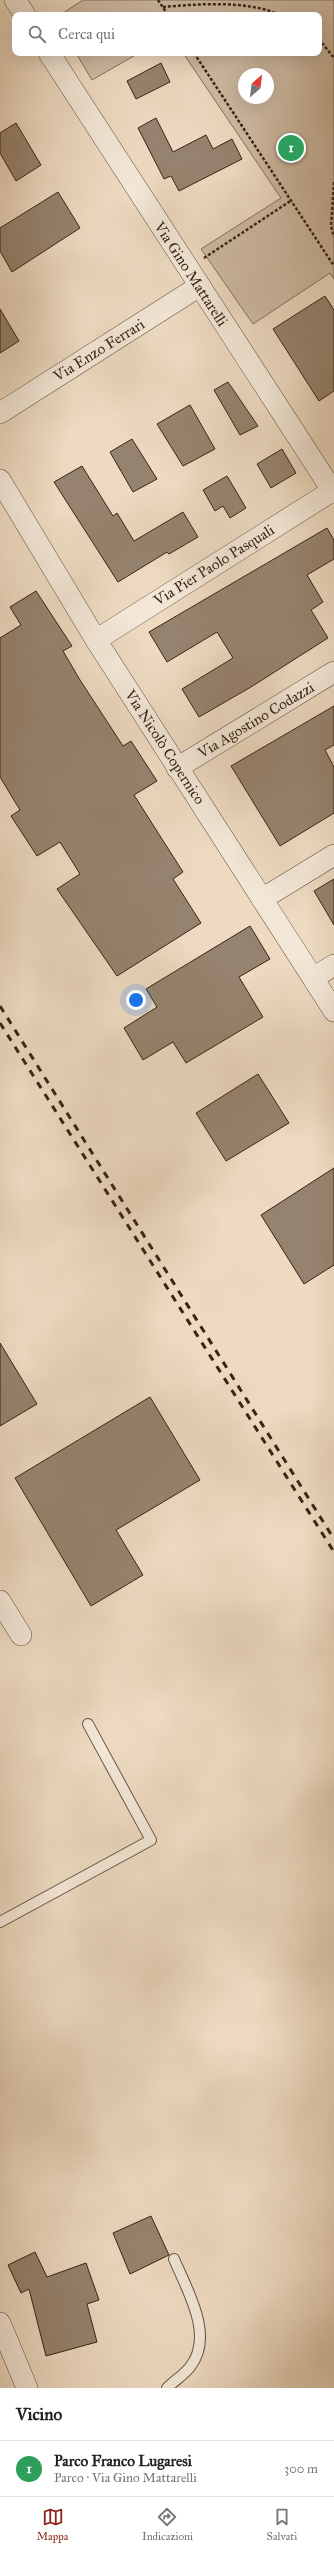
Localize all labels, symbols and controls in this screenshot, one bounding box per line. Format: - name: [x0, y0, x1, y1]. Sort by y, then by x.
- search box: [12, 12, 322, 56]
- icon: search: [26, 23, 48, 45]
- text: Cerca qui: [58, 25, 115, 43]
- north arrow: [238, 68, 274, 104]
- pin: 1: [278, 133, 304, 163]
- street label: Via Gino Mattarelli: [150, 218, 231, 330]
- street label: Via Enzo Ferrari: [49, 315, 148, 386]
- street label: Via Pier Paolo Pasquali: [150, 521, 278, 611]
- street label: Via Agostino Codazzi: [194, 678, 317, 762]
- street label: Via Nicolò Copernico: [121, 685, 209, 808]
- your location: [126, 990, 146, 1010]
- text: Vicino: [16, 2404, 62, 2425]
- text: Parco Franco Lugaresi: [54, 2452, 192, 2470]
- text: 1: [26, 2461, 32, 2477]
- text: 300 m: [284, 2461, 318, 2477]
- text: Parco · Via Gino Mattarelli: [54, 2470, 197, 2486]
- tab: Mappa: [37, 2506, 68, 2543]
- tab: Indicazioni: [142, 2506, 193, 2543]
- tab: Salvati: [267, 2506, 297, 2543]

